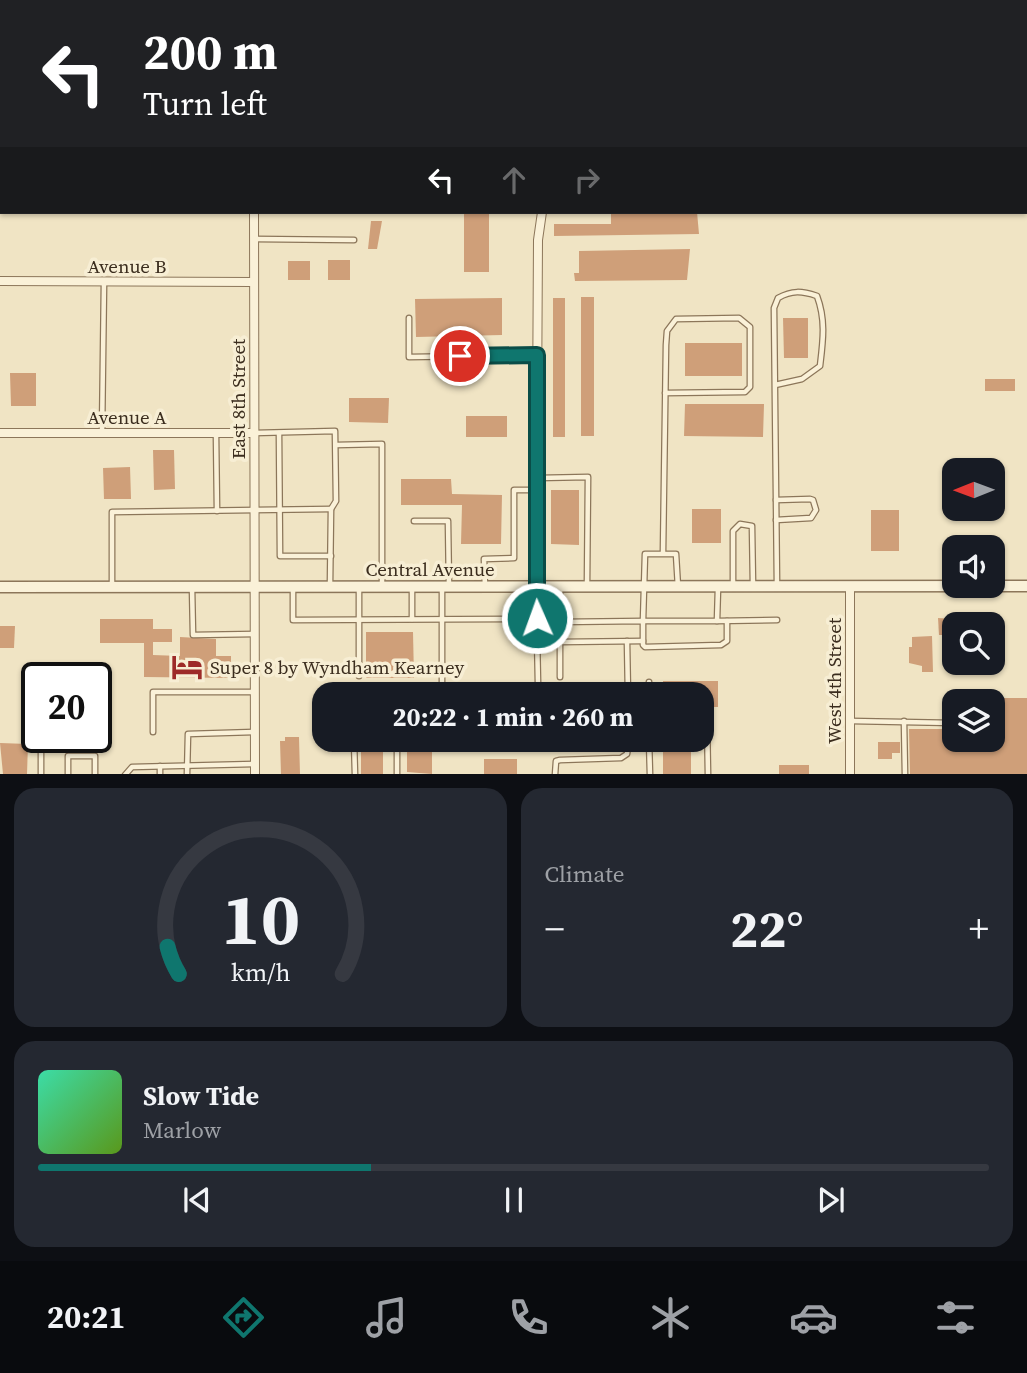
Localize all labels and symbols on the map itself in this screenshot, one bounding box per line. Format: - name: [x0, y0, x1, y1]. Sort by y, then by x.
- street label: Avenue B: [88, 253, 166, 279]
- pin: [430, 326, 490, 386]
- street label: East 8th Street: [225, 338, 251, 459]
- street label: Avenue A: [87, 404, 167, 430]
- north arrow: [942, 458, 1004, 522]
- street label: Central Avenue: [365, 556, 495, 582]
- position arrow: [500, 581, 574, 655]
- street label: West 4th Street: [821, 617, 847, 744]
- hotel icon: Super 8 by Wyndham Kearney: [170, 650, 204, 684]
- place label: Super 8 by Wyndham Kearney: [210, 654, 464, 680]
- speed limit sign: 20: [21, 662, 112, 753]

